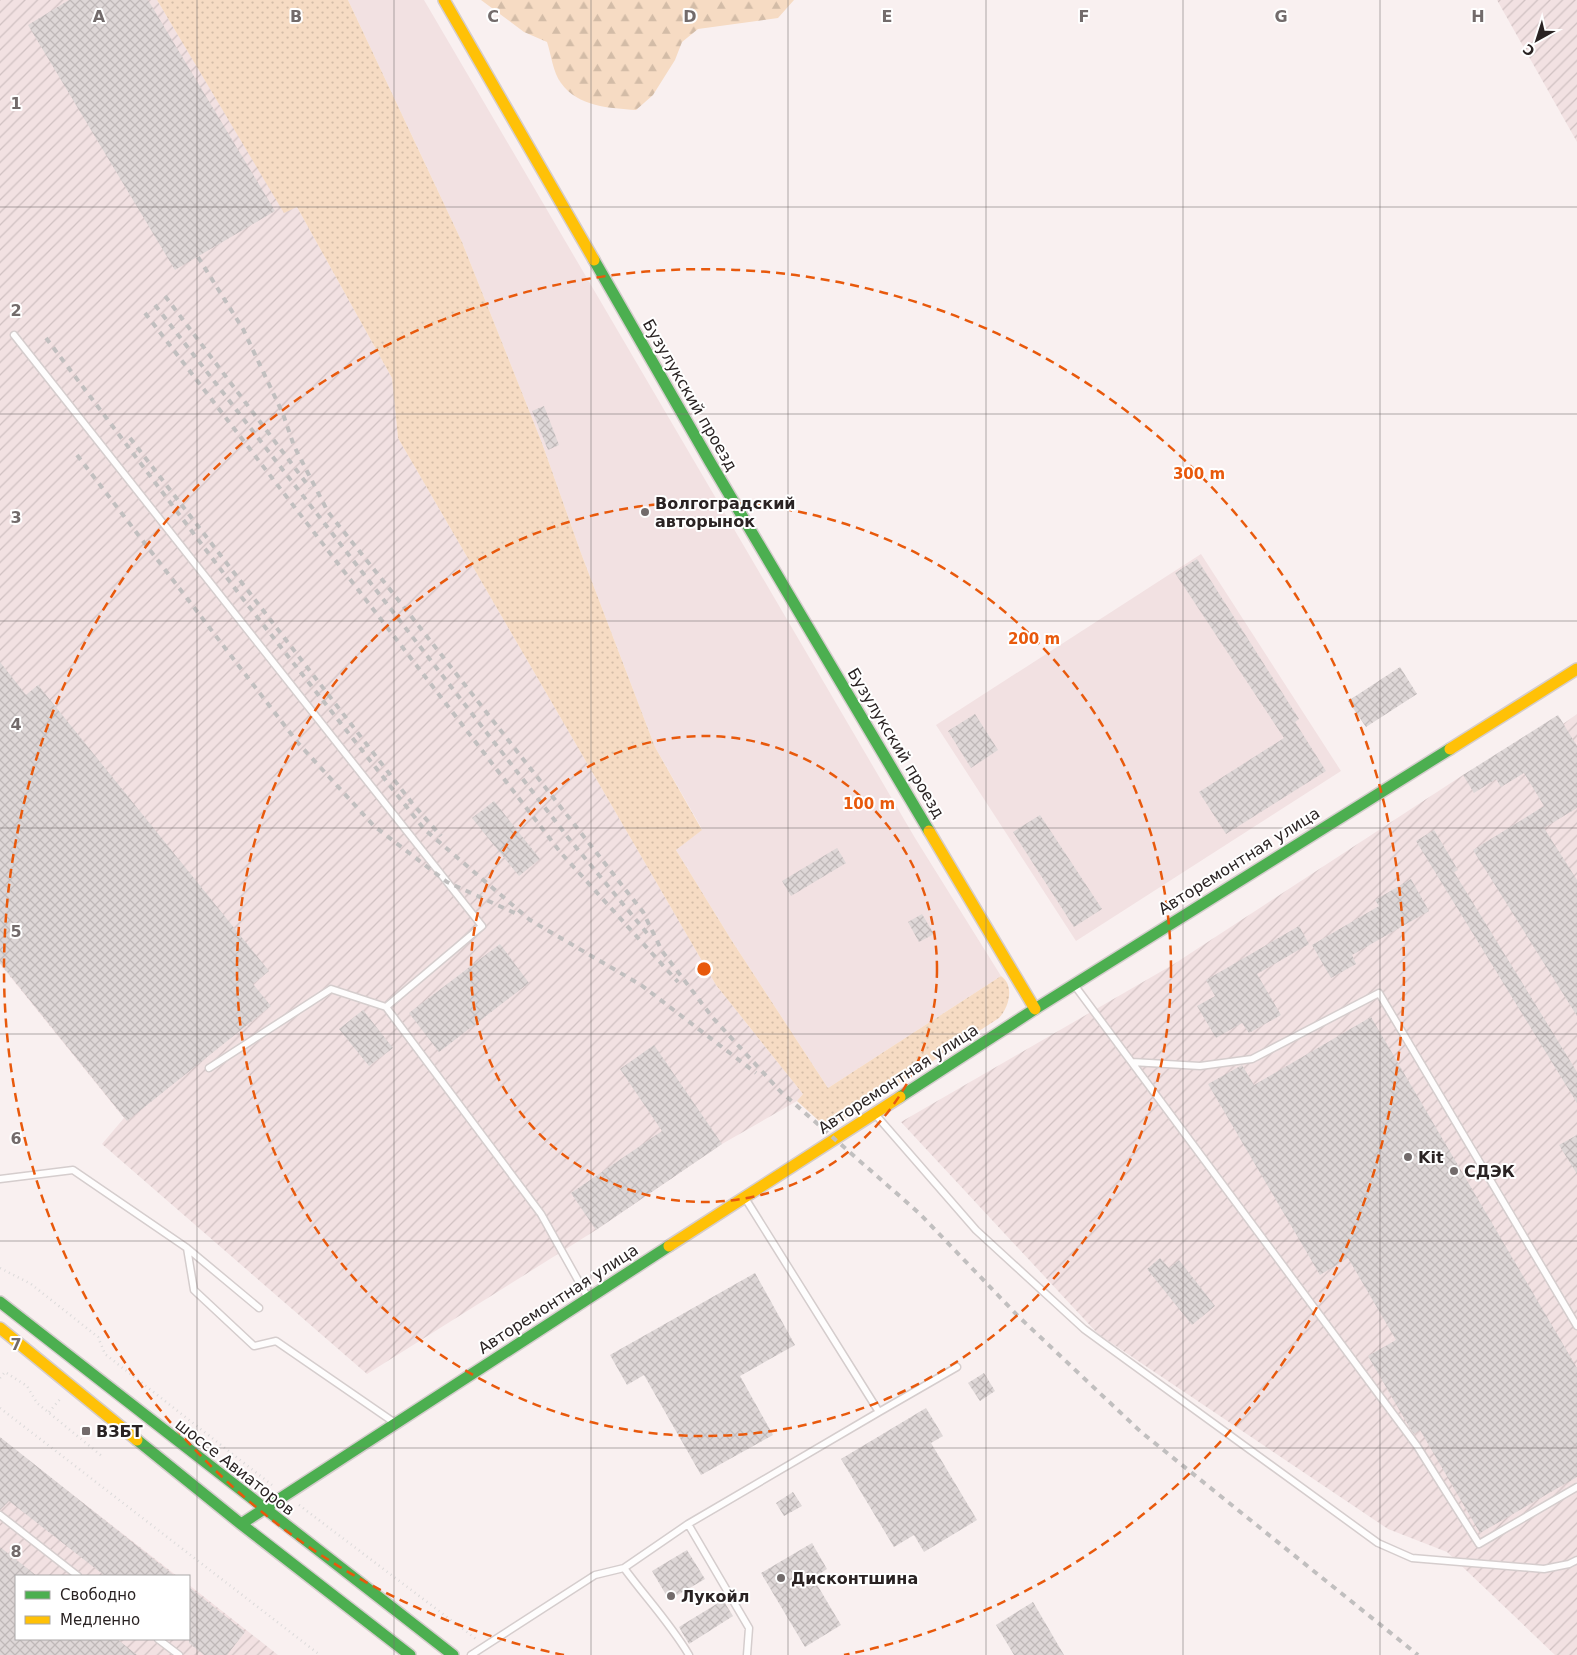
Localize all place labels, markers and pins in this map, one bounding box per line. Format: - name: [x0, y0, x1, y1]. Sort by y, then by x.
- place label: Волгоградский авторынок: [655, 494, 796, 531]
- marker: Волгоградский авторынок: [639, 506, 651, 518]
- centre of rings: [695, 960, 713, 978]
- place label: Kit: [1418, 1148, 1444, 1167]
- marker: Kit: [1402, 1151, 1414, 1163]
- place label: СДЭК: [1464, 1162, 1515, 1181]
- marker: СДЭК: [1448, 1165, 1460, 1177]
- place label: ВЗБТ: [96, 1422, 143, 1441]
- marker: ВЗБТ: [80, 1425, 92, 1437]
- place label: Дисконтшина: [791, 1569, 918, 1588]
- marker: Дисконтшина: [775, 1572, 787, 1584]
- place label: Лукойл: [681, 1587, 750, 1606]
- marker: Лукойл: [665, 1590, 677, 1602]

